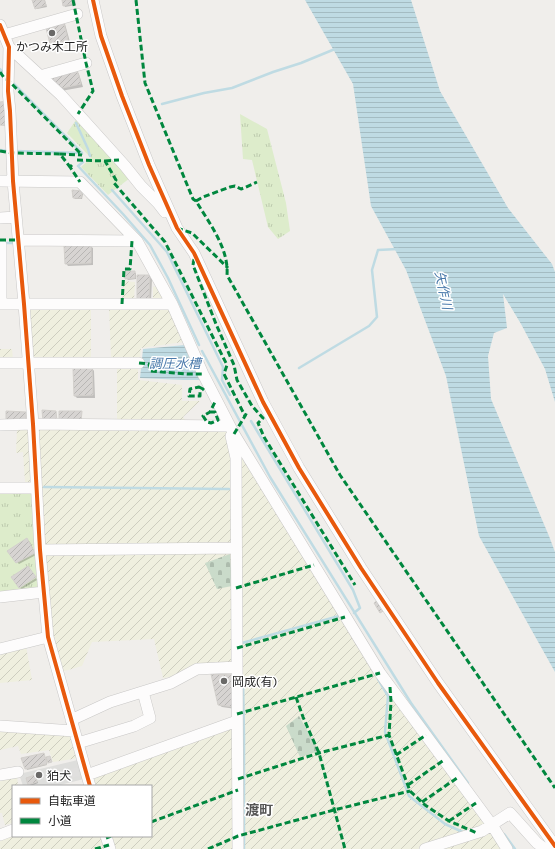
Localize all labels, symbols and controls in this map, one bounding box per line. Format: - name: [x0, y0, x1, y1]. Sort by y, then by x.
- marker: かつみ木工所: [47, 28, 57, 38]
- place label: かつみ木工所: [16, 39, 88, 53]
- water label: 矢作川: [432, 269, 456, 313]
- water label: 調圧水槽: [149, 355, 203, 371]
- place label: 岡成(有): [232, 674, 277, 688]
- marker: 岡成(有): [219, 676, 229, 686]
- place label: 狛犬: [47, 768, 71, 782]
- marker: 狛犬: [34, 770, 44, 780]
- legend: [12, 785, 152, 837]
- text: 自転車道: [48, 793, 96, 807]
- district label: 渡町: [245, 801, 273, 818]
- text: 小道: [48, 813, 72, 827]

